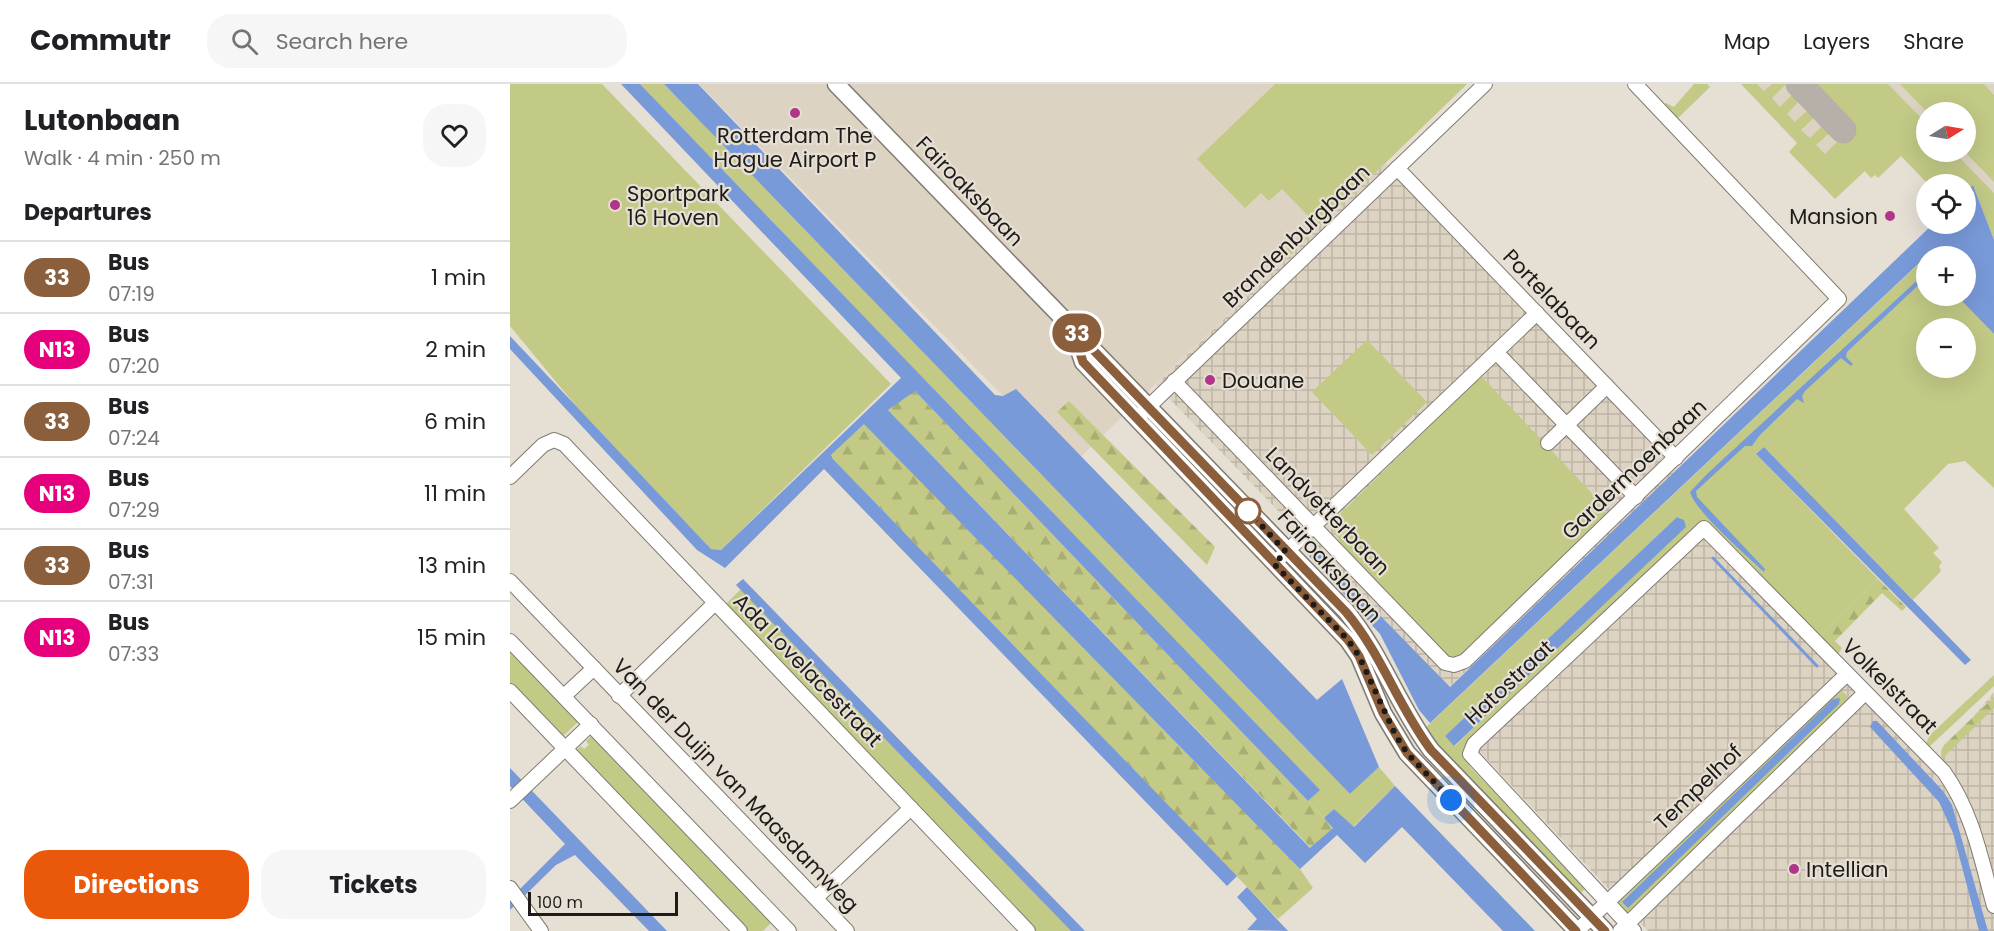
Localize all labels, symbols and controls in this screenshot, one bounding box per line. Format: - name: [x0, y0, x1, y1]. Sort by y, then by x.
- search box: [207, 14, 627, 68]
- text: Commutr: [30, 21, 171, 60]
- icon: search: [228, 25, 261, 58]
- text: Search here: [276, 26, 408, 57]
- text: Map: [1724, 27, 1770, 56]
- text: Layers: [1803, 27, 1870, 56]
- text: Share: [1903, 27, 1964, 56]
- text: Lutonbaan: [24, 101, 180, 140]
- north arrow: [1916, 102, 1976, 162]
- map controls: [1916, 102, 1976, 378]
- button: heart: [423, 104, 486, 167]
- marker: Rotterdam The Hague Airport P: [788, 106, 802, 120]
- place label: Rotterdam The Hague Airport P: [713, 121, 877, 174]
- street label: Fairoaksbaan: [910, 129, 1030, 253]
- text: Walk · 4 min · 250 m: [24, 144, 221, 172]
- street label: Brandenburgbaan: [1216, 158, 1376, 314]
- button: locate: [1916, 174, 1976, 234]
- place label: Sportpark 16 Hoven: [627, 179, 730, 232]
- text: Departures: [24, 197, 152, 228]
- marker: Sportpark 16 Hoven: [608, 198, 622, 212]
- place label: Mansion: [1789, 202, 1878, 231]
- marker: Mansion: [1883, 209, 1897, 223]
- street label: Portelabaan: [1497, 242, 1607, 356]
- button: +: [1916, 246, 1976, 306]
- text: Bus: [108, 247, 150, 278]
- text: 1 min: [431, 262, 486, 293]
- text: 33: [44, 263, 70, 292]
- text: 07:19: [108, 280, 155, 308]
- line badge: 33: [1050, 314, 1104, 352]
- button: −: [1916, 318, 1976, 378]
- text: Bus: [108, 319, 150, 350]
- text: 33: [1064, 319, 1090, 348]
- text: 2 min: [425, 334, 486, 365]
- text: N13: [39, 335, 75, 364]
- text: 07:20: [108, 352, 160, 380]
- place label: Douane: [1222, 366, 1304, 395]
- marker: Douane: [1203, 373, 1217, 387]
- text: Bus: [108, 391, 150, 422]
- street label: Gardermoenbaan: [1555, 392, 1713, 546]
- text: 6 min: [424, 406, 486, 437]
- text: 33: [44, 407, 70, 436]
- text: 07:24: [108, 424, 160, 452]
- street label: Landvetterbaan: [1259, 441, 1397, 581]
- text: Bus: [108, 463, 150, 494]
- text: 11 min: [424, 478, 486, 509]
- text: N13: [39, 479, 75, 508]
- text: 07:29: [108, 496, 160, 524]
- unlabelled marker: [1235, 498, 1261, 524]
- street label: Fairoaksbaan: [1271, 503, 1389, 629]
- text: Bus: [108, 535, 150, 566]
- text: 13 min: [418, 550, 486, 581]
- text: 33: [44, 551, 70, 580]
- text: 07:31: [108, 568, 154, 596]
- street label: Ada Lovelacestraat: [727, 587, 889, 753]
- text: Bus: [108, 607, 150, 638]
- text: 15 min: [417, 622, 486, 653]
- text: N13: [39, 623, 75, 652]
- street label: Volkelstraat: [1836, 632, 1944, 740]
- street label: Hatostraat: [1458, 633, 1560, 731]
- text: 07:33: [108, 640, 159, 668]
- street label: Van der Duijn van Maasdamweg: [607, 652, 865, 918]
- street label: Tempelhof: [1648, 738, 1748, 836]
- your location: [1436, 785, 1466, 815]
- button: Directions: [24, 850, 249, 919]
- button: Tickets: [261, 850, 486, 919]
- place label: Intellian: [1806, 855, 1888, 884]
- marker: Intellian: [1787, 862, 1801, 876]
- scale bar: [528, 889, 678, 916]
- text: 100 m: [537, 891, 583, 914]

